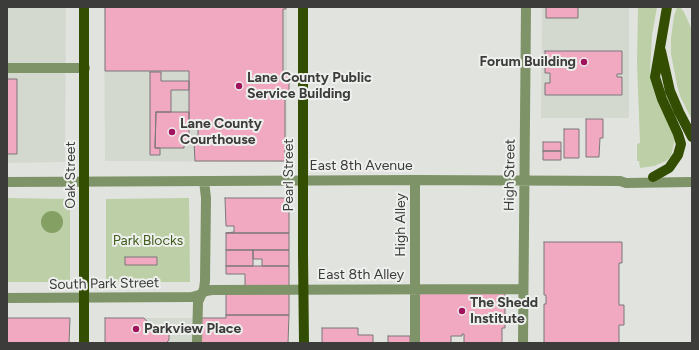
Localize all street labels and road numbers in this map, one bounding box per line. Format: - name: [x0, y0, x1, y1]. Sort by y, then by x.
- street label: Pearl Street: [281, 138, 297, 212]
- street label: High Street: [501, 139, 519, 211]
- street label: Oak Street: [63, 141, 79, 209]
- street label: East 8th Avenue: [309, 158, 413, 174]
- street label: High Alley: [393, 193, 409, 257]
- street label: East 8th Alley: [318, 267, 404, 283]
- street label: South Park Street: [49, 275, 159, 293]

